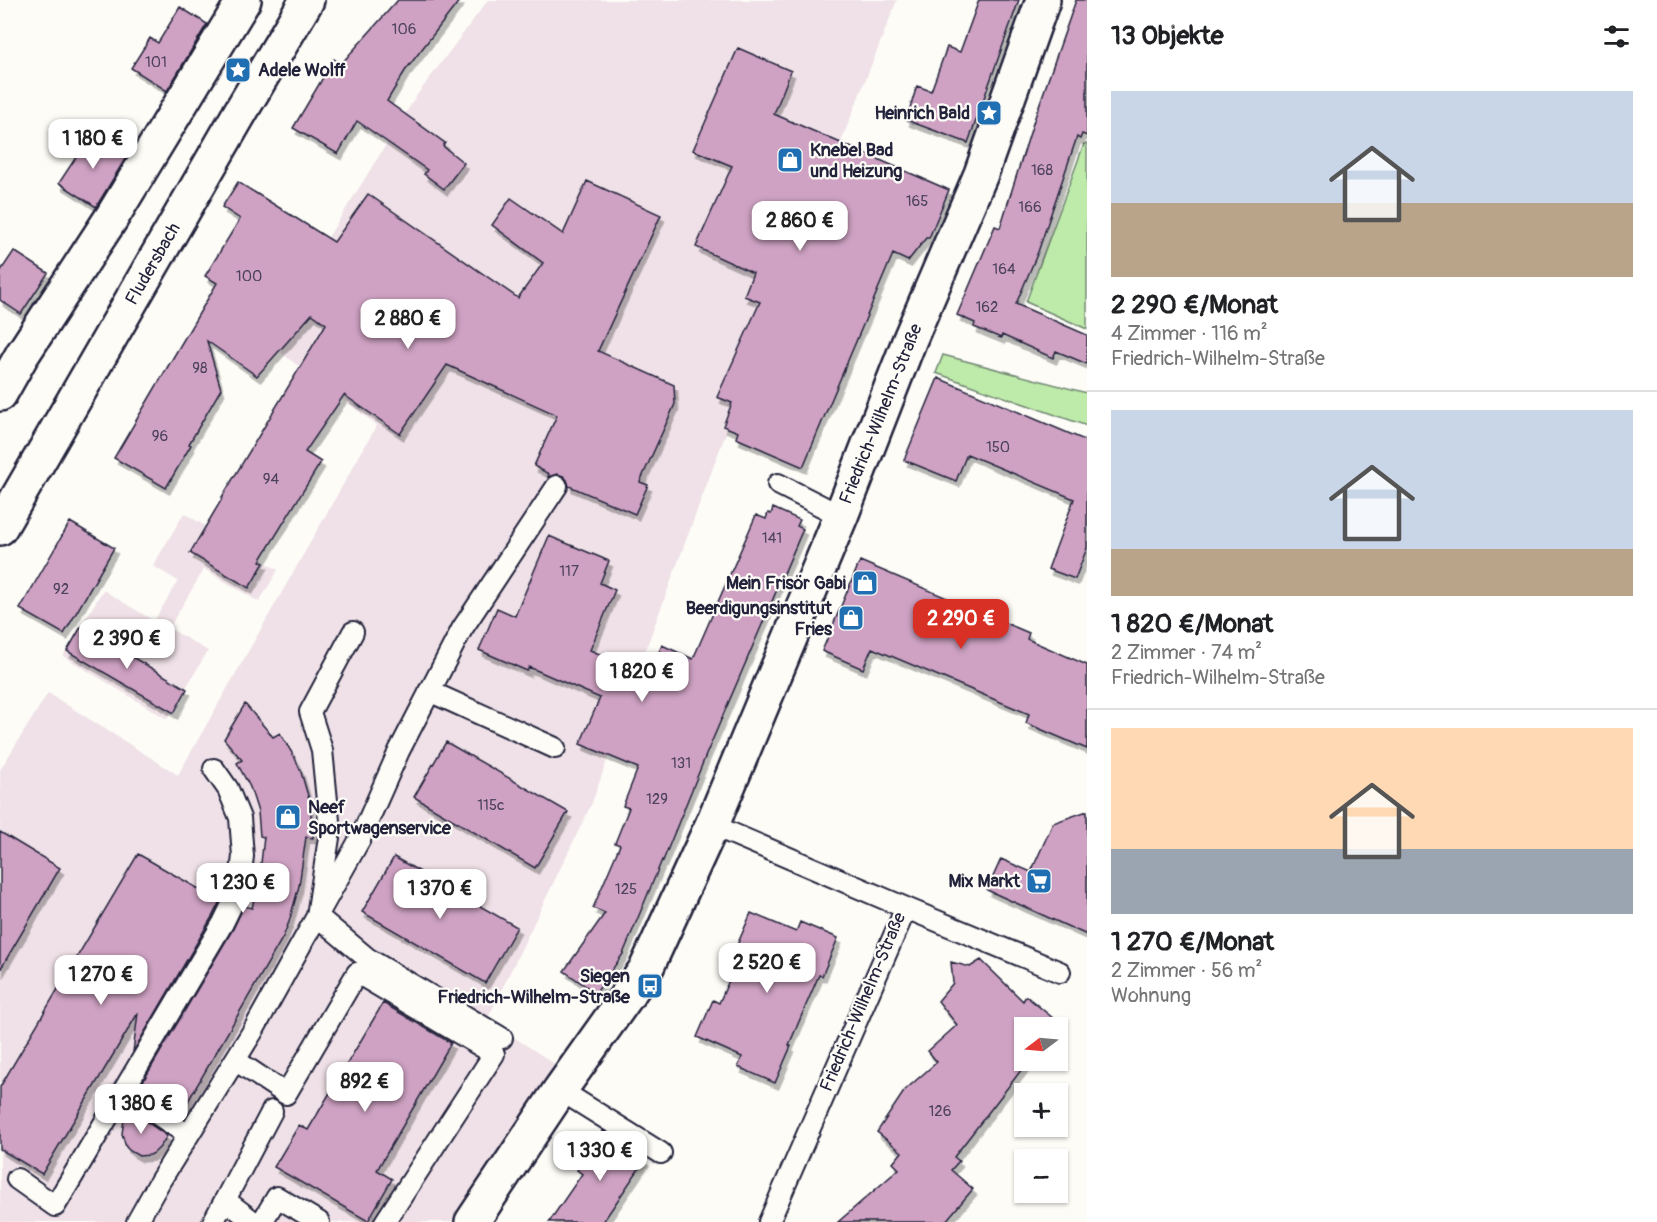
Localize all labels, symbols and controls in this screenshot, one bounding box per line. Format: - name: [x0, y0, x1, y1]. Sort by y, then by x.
- house number: 106: [392, 20, 416, 39]
- text: 13 Objekte: [1111, 20, 1224, 52]
- icon: filters: [1600, 20, 1633, 53]
- house number: 101: [145, 53, 167, 72]
- place icon: Adele Wolff: [223, 55, 253, 85]
- place label: Adele Wolff: [258, 59, 346, 82]
- place icon: Heinrich Bald: [974, 98, 1004, 128]
- place label: Heinrich Bald: [874, 102, 970, 125]
- pin: 1 180 €: [38, 119, 148, 170]
- text: 1 180 €: [62, 126, 124, 151]
- icon: home: [1318, 130, 1426, 238]
- place label: Knebel Bad und Heizung: [810, 139, 902, 183]
- shop icon: Knebel Bad und Heizung: [775, 145, 805, 175]
- house number: 168: [1031, 161, 1054, 180]
- house number: 165: [906, 192, 928, 211]
- house number: 166: [1018, 198, 1042, 217]
- pin: 2 860 €: [745, 201, 855, 252]
- text: 2 860 €: [766, 208, 834, 233]
- street label: Fludersbach: [120, 219, 186, 309]
- house number: 164: [992, 260, 1016, 279]
- house number: 100: [236, 267, 262, 286]
- text: 2 290 €/Monat: [1111, 289, 1278, 321]
- house number: 162: [976, 298, 998, 317]
- pin: 2 880 €: [353, 299, 463, 350]
- text: 2 880 €: [375, 306, 441, 331]
- street label: Friedrich-Wilhelm-Straße: [834, 320, 928, 507]
- text: 4 Zimmer · 116 m²: [1111, 321, 1268, 346]
- text: Friedrich-Wilhelm-Straße: [1111, 346, 1325, 371]
- house number: 98: [192, 359, 208, 378]
- house number: 96: [152, 427, 168, 446]
- house number: 150: [986, 438, 1010, 457]
- icon: home: [1318, 449, 1426, 557]
- house number: 94: [263, 470, 280, 489]
- house number: 141: [762, 529, 782, 548]
- house number: 117: [559, 562, 579, 581]
- shop icon: Mein Frisör Gabi: [850, 568, 880, 598]
- place label: Mein Frisör Gabi: [726, 572, 846, 595]
- house number: 92: [53, 580, 69, 599]
- place label: Beerdigungsinstitut Fries: [686, 597, 833, 641]
- pin: 2 290 €: [906, 599, 1016, 650]
- shop icon: Beerdigungsinstitut Fries: [836, 603, 866, 633]
- text: 2 290 €: [927, 606, 995, 631]
- text: 1 820 €/Monat: [1111, 608, 1273, 640]
- pin: 2 390 €: [72, 619, 182, 670]
- text: 2 390 €: [93, 626, 161, 651]
- text: 2 Zimmer · 74 m²: [1111, 640, 1262, 665]
- pin: 1 820 €: [587, 652, 697, 703]
- text: 1 820 €: [610, 659, 674, 684]
- text: Friedrich-Wilhelm-Straße: [1111, 665, 1325, 690]
- house number: 131: [671, 754, 691, 773]
- icon: home: [1318, 767, 1426, 875]
- house number: 129: [646, 790, 668, 809]
- place label: Neef Sportwagenservice: [308, 796, 452, 840]
- house number: 115c: [477, 796, 505, 815]
- shop icon: Neef Sportwagenservice: [273, 802, 303, 832]
- pin: 1 230 €: [188, 863, 298, 914]
- supermarket icon: Mix Markt: [1024, 866, 1054, 896]
- pin: 1 370 €: [385, 869, 495, 920]
- text: 1 230 €: [210, 870, 276, 895]
- place label: Mix Markt: [948, 870, 1021, 893]
- text: 1 370 €: [407, 876, 473, 901]
- house number: 125: [615, 880, 637, 899]
- street label: Friedrich-Wilhelm-Straße: [815, 909, 911, 1095]
- text: 1 270 €/Monat: [1111, 926, 1274, 958]
- pin: 2 520 €: [712, 943, 822, 994]
- text: 2 520 €: [733, 950, 801, 975]
- pin: 1 270 €: [46, 955, 156, 1006]
- text: 2 Zimmer · 56 m²: [1111, 958, 1262, 983]
- text: 1 270 €: [68, 962, 134, 987]
- place label: Siegen Friedrich-Wilhelm-Straße: [438, 965, 631, 1009]
- bus stop icon: Siegen Friedrich-Wilhelm-Straße: [635, 971, 665, 1001]
- text: Wohnung: [1111, 983, 1191, 1008]
- north arrow: [1014, 1017, 1068, 1071]
- map controls: [1014, 1017, 1068, 1203]
- pin: 892 €: [323, 1062, 407, 1113]
- text: 892 €: [340, 1069, 390, 1094]
- button: +: [1014, 1083, 1068, 1137]
- pin: 1 380 €: [86, 1084, 196, 1135]
- text: 1 380 €: [109, 1091, 173, 1116]
- house number: 126: [929, 1102, 951, 1121]
- pin: 1 330 €: [545, 1131, 655, 1182]
- text: 1 330 €: [567, 1138, 633, 1163]
- button: −: [1014, 1149, 1068, 1203]

